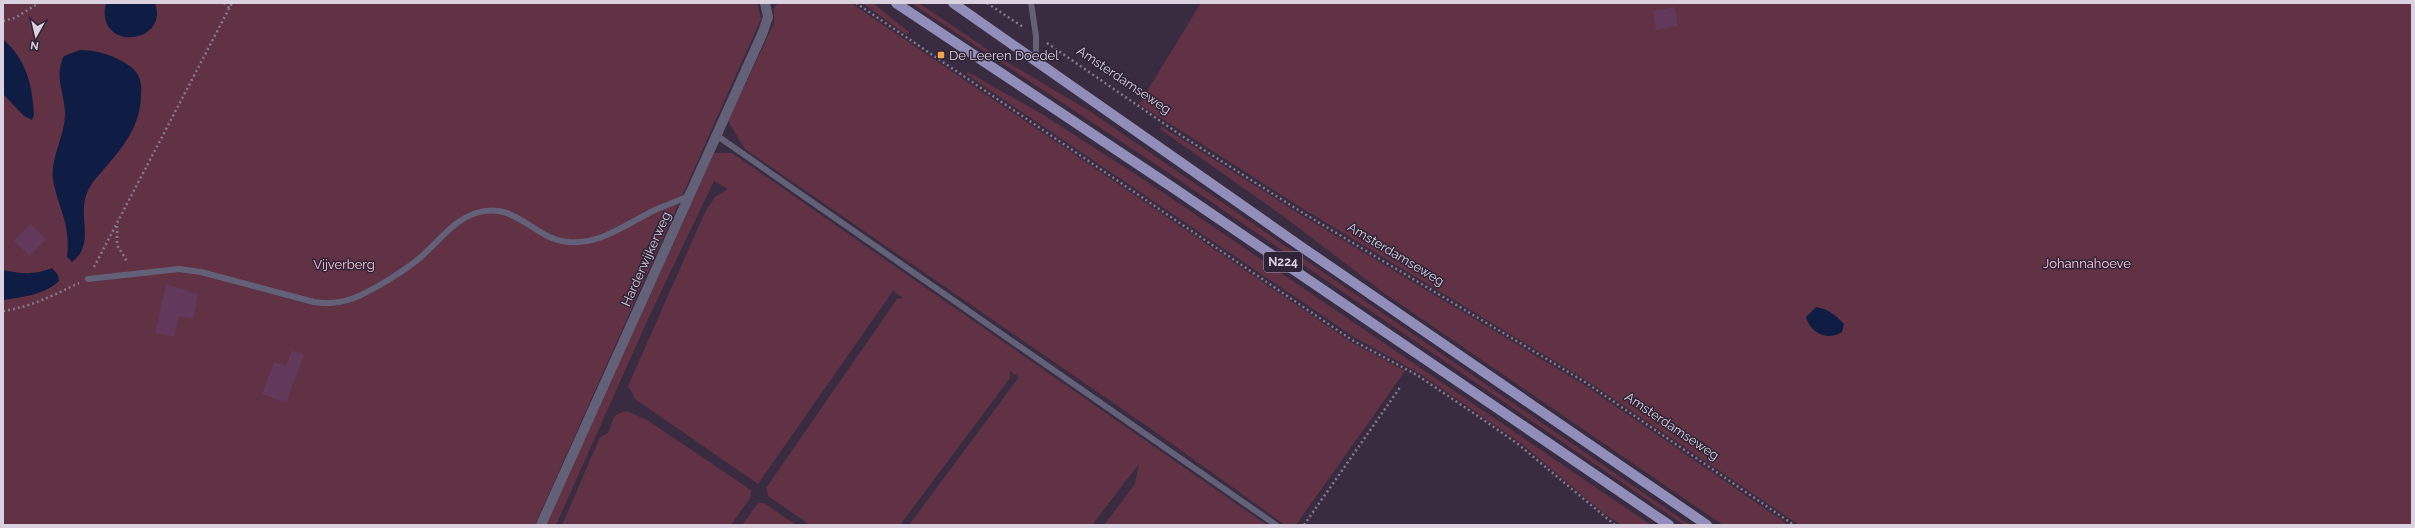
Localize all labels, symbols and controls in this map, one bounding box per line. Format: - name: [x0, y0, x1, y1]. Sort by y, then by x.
- north arrow: [16, 16, 56, 56]
- text: N: [30, 38, 40, 52]
- street label: Amsterdamseweg: [1074, 43, 1174, 117]
- place label: De Leeren Doedel: [949, 48, 1059, 63]
- marker: De Leeren Doedel: [936, 50, 946, 60]
- street label: Harderwijkerweg: [618, 209, 674, 309]
- street label: Amsterdamseweg: [1345, 219, 1447, 289]
- road number: N224: [1264, 252, 1302, 272]
- park label: Johannahoeve: [2043, 256, 2131, 271]
- park label: Vijverberg: [313, 257, 375, 272]
- street label: Amsterdamseweg: [1622, 389, 1722, 463]

